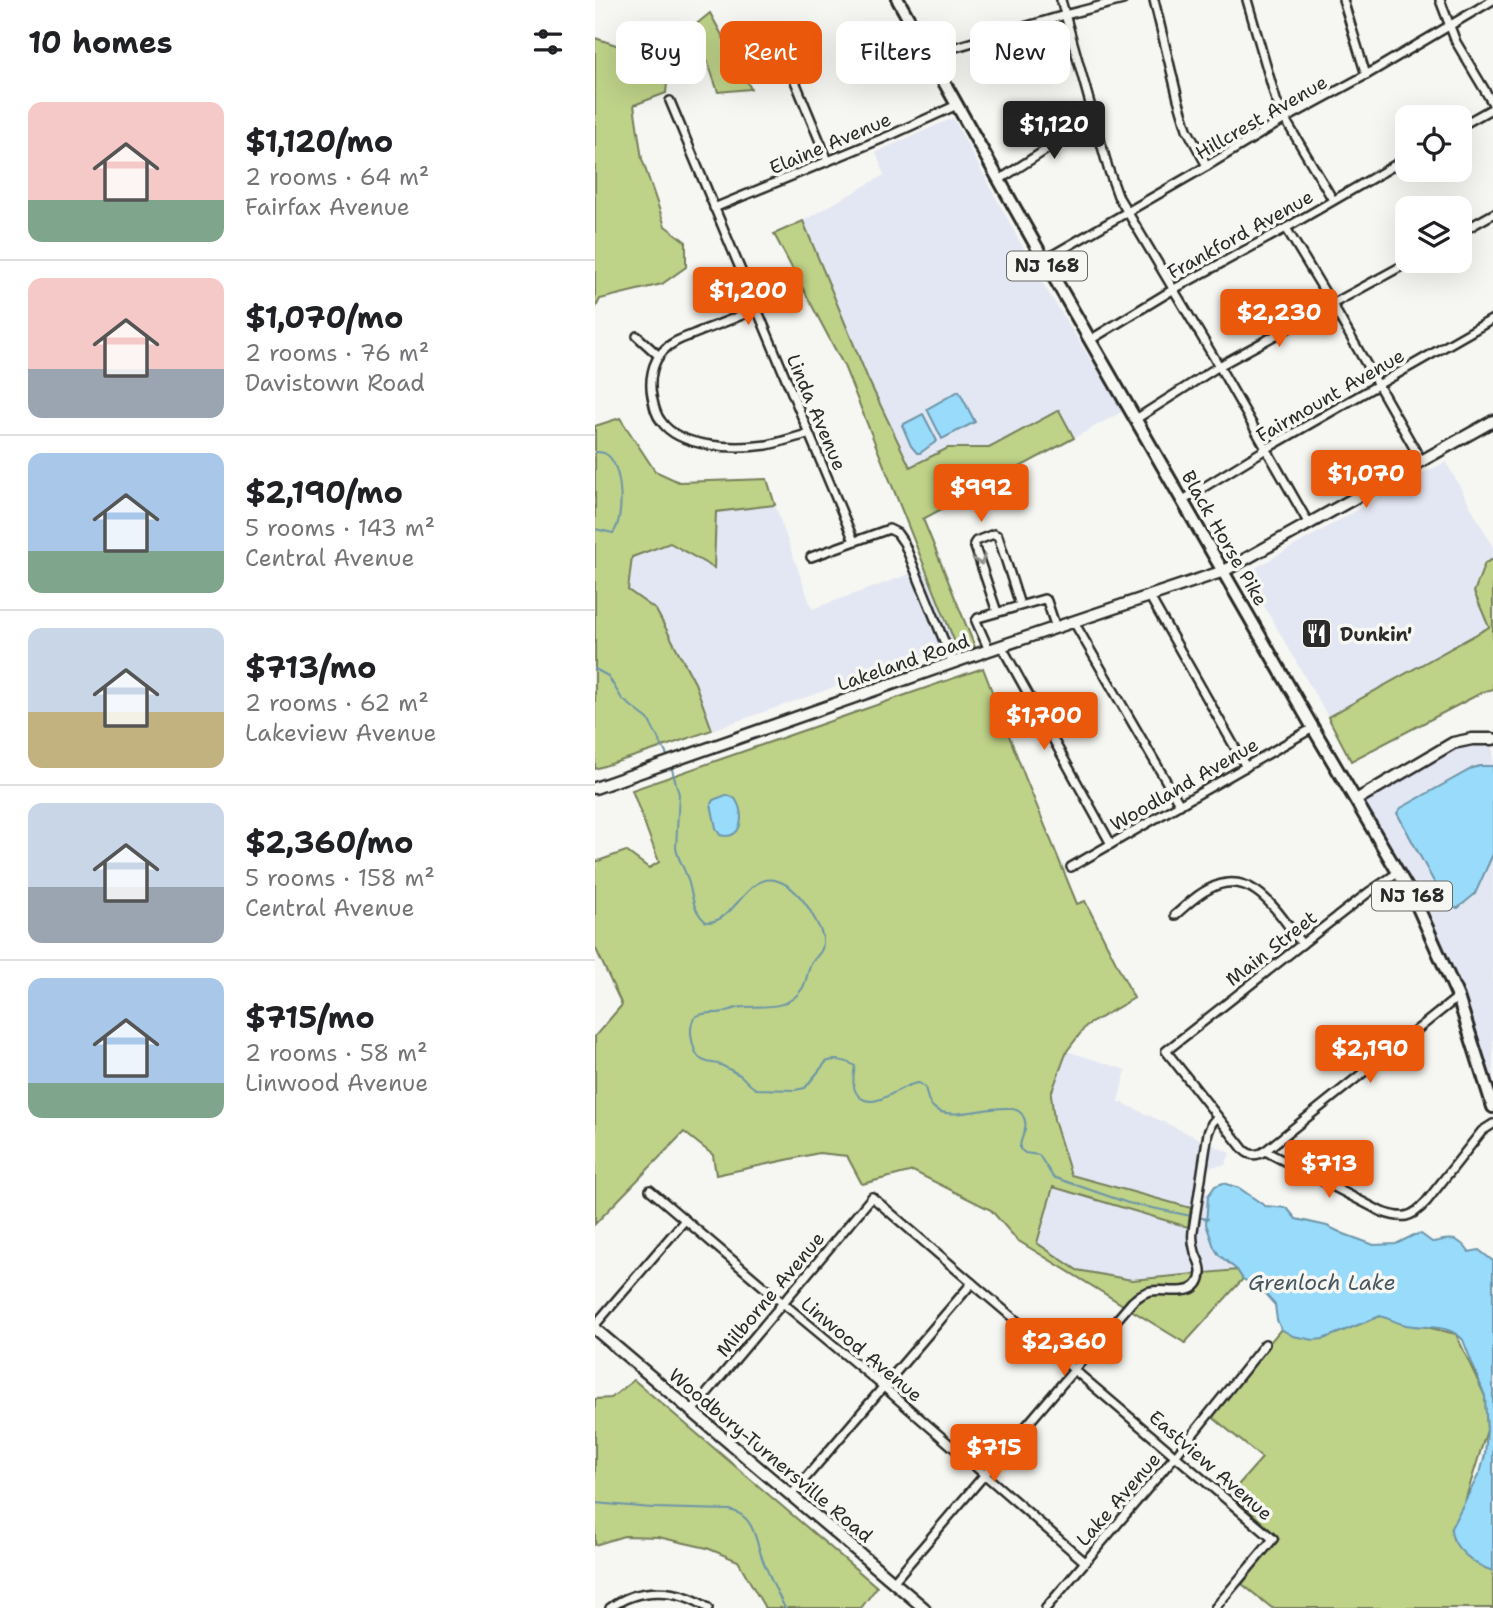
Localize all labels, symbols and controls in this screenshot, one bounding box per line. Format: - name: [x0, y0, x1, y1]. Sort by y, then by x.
- chip: Buy: [616, 21, 706, 84]
- chip: Rent: [720, 21, 822, 84]
- chip: Filters: [836, 21, 956, 84]
- chip: New: [970, 21, 1070, 84]
- text: 10 homes: [28, 22, 173, 63]
- icon: filters: [529, 23, 567, 61]
- street label: Hillcrest Avenue: [1191, 69, 1332, 165]
- pin: $1,120: [997, 102, 1111, 161]
- map controls: [1395, 105, 1472, 273]
- button: locate: [1395, 105, 1472, 182]
- street label: Elaine Avenue: [766, 107, 895, 180]
- text: $1,120: [1019, 109, 1089, 139]
- text: $1,120/mo: [245, 121, 393, 162]
- icon: home: [84, 130, 168, 214]
- text: 2 rooms · 64 m²: [245, 162, 429, 192]
- street label: Frankford Avenue: [1163, 184, 1318, 285]
- text: Fairfax Avenue: [245, 192, 410, 222]
- button: layers: [1395, 196, 1472, 273]
- road number: NJ 168: [1007, 252, 1087, 280]
- pin: $1,200: [691, 268, 805, 327]
- text: $1,200: [709, 275, 787, 305]
- pin: $2,230: [1222, 290, 1336, 349]
- text: $1,070/mo: [245, 297, 403, 338]
- text: $2,230: [1236, 297, 1322, 327]
- icon: home: [84, 306, 168, 390]
- text: 2 rooms · 76 m²: [245, 338, 429, 368]
- street label: Fairmount Avenue: [1252, 343, 1409, 448]
- street label: Linda Avenue: [781, 350, 852, 474]
- text: Davistown Road: [245, 368, 425, 398]
- pin: $1,070: [1309, 450, 1423, 510]
- text: $1,070: [1327, 458, 1405, 488]
- pin: $992: [940, 464, 1022, 524]
- street label: Black Horse Pike: [1176, 466, 1273, 610]
- text: $2,190/mo: [245, 472, 403, 513]
- text: $992: [950, 472, 1012, 502]
- icon: home: [84, 481, 168, 565]
- text: 5 rooms · 143 m²: [245, 513, 435, 543]
- text: Central Avenue: [245, 543, 415, 573]
- one-way arrow: [971, 554, 986, 566]
- restaurant icon: Dunkin': [1300, 617, 1334, 651]
- place label: Dunkin': [1340, 622, 1412, 647]
- street label: Lakeland Road: [834, 628, 973, 697]
- text: $713/mo: [245, 647, 377, 688]
- icon: home: [84, 656, 168, 740]
- text: 2 rooms · 62 m²: [245, 688, 429, 718]
- pin: $1,700: [987, 692, 1101, 752]
- text: $1,700: [1006, 700, 1082, 730]
- text: Lakeview Avenue: [245, 718, 437, 748]
- street label: Woodland Avenue: [1106, 732, 1263, 837]
- text: $2,360/mo: [245, 822, 413, 863]
- icon: home: [84, 831, 168, 915]
- text: 5 rooms · 158 m²: [245, 863, 435, 893]
- road number: NJ 168: [1372, 882, 1452, 911]
- text: Central Avenue: [245, 893, 415, 923]
- street label: Main Street: [1221, 905, 1322, 992]
- text: $715/mo: [245, 997, 375, 1038]
- icon: home: [84, 1006, 168, 1090]
- pin: $2,190: [1313, 1026, 1427, 1085]
- text: $2,190: [1331, 1033, 1409, 1063]
- text: 2 rooms · 58 m²: [245, 1038, 428, 1068]
- text: Linwood Avenue: [245, 1068, 428, 1098]
- pin: $713: [1288, 1140, 1370, 1200]
- text: $713: [1301, 1148, 1357, 1178]
- street label: Milborne Avenue: [711, 1227, 830, 1362]
- water label: Grenloch Lake: [1248, 1269, 1396, 1297]
- street label: Linwood Avenue: [796, 1291, 928, 1408]
- pin: $2,360: [1007, 1318, 1121, 1378]
- text: $2,360: [1021, 1326, 1107, 1356]
- street label: Woodbury-Turnersville Road: [664, 1363, 878, 1548]
- street label: Eastview Avenue: [1144, 1405, 1278, 1526]
- pin: $715: [953, 1424, 1035, 1484]
- text: $715: [966, 1432, 1022, 1462]
- street label: Lake Avenue: [1071, 1447, 1166, 1551]

